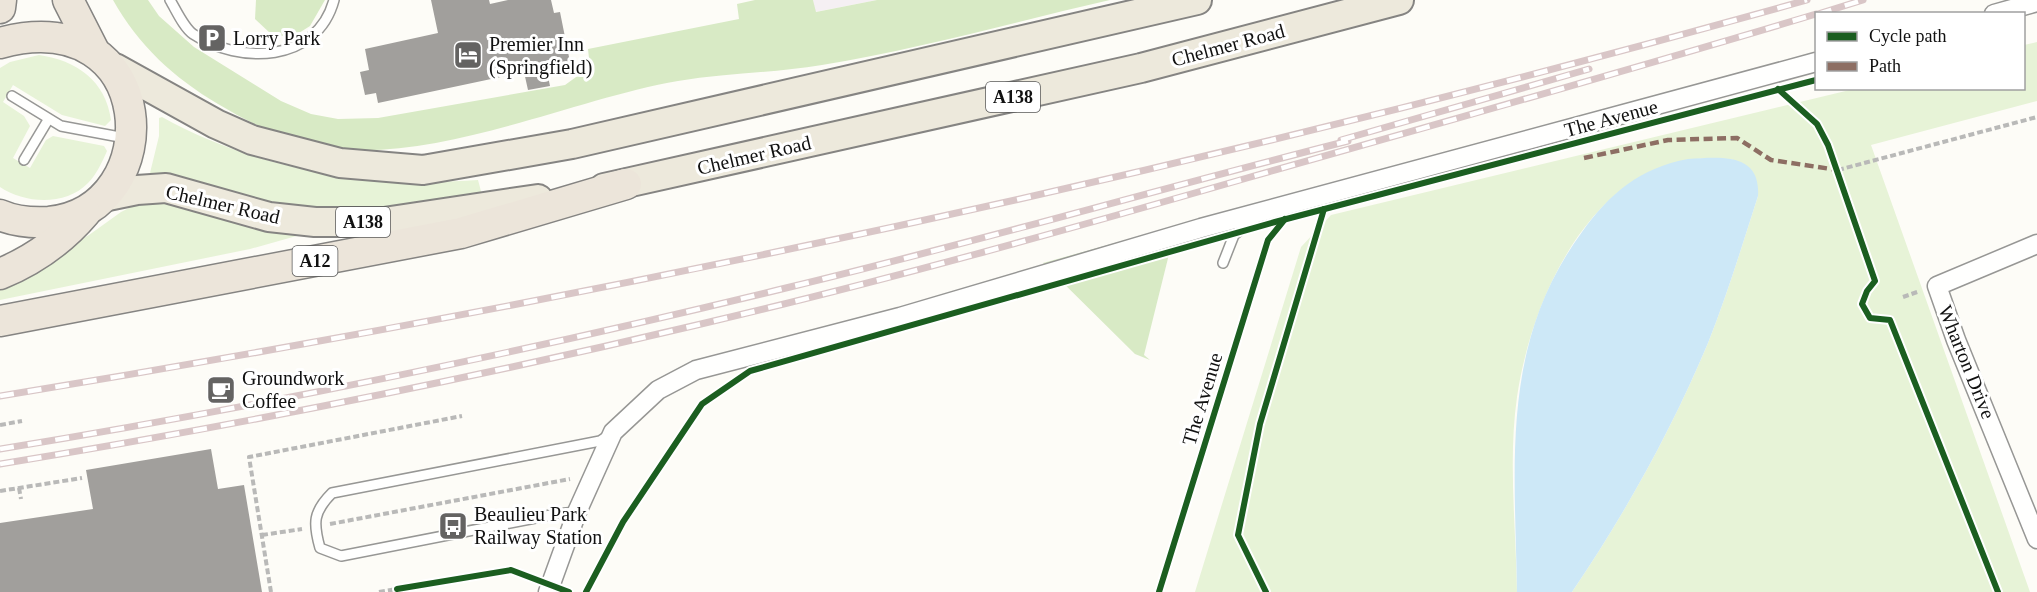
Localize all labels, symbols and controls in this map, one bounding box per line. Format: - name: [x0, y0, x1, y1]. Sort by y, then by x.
- legend: [1815, 12, 2025, 90]
- street label: Chelmer Road: [1169, 19, 1287, 71]
- parking icon: Lorry Park: [196, 22, 228, 54]
- text: Cycle path: [1869, 26, 1946, 46]
- place label: Lorry Park: [233, 27, 320, 50]
- place label: Premier Inn (Springfield): [489, 33, 592, 79]
- hotel icon: Premier Inn (Springfield): [452, 39, 484, 71]
- text: Path: [1869, 56, 1901, 76]
- road number: A138: [986, 82, 1040, 112]
- street label: The Avenue: [1562, 95, 1660, 141]
- street label: Chelmer Road: [695, 131, 813, 179]
- street label: Chelmer Road: [164, 180, 282, 228]
- road number: A138: [336, 207, 390, 237]
- road number: A12: [292, 246, 338, 276]
- street label: Wharton Drive: [1934, 302, 2000, 422]
- street label: The Avenue: [1177, 350, 1227, 448]
- place label: Groundwork Coffee: [242, 367, 344, 412]
- cafe icon: Groundwork Coffee: [205, 374, 237, 406]
- place label: Beaulieu Park Railway Station: [474, 503, 602, 549]
- bus stop icon: Beaulieu Park Railway Station: [437, 510, 469, 542]

